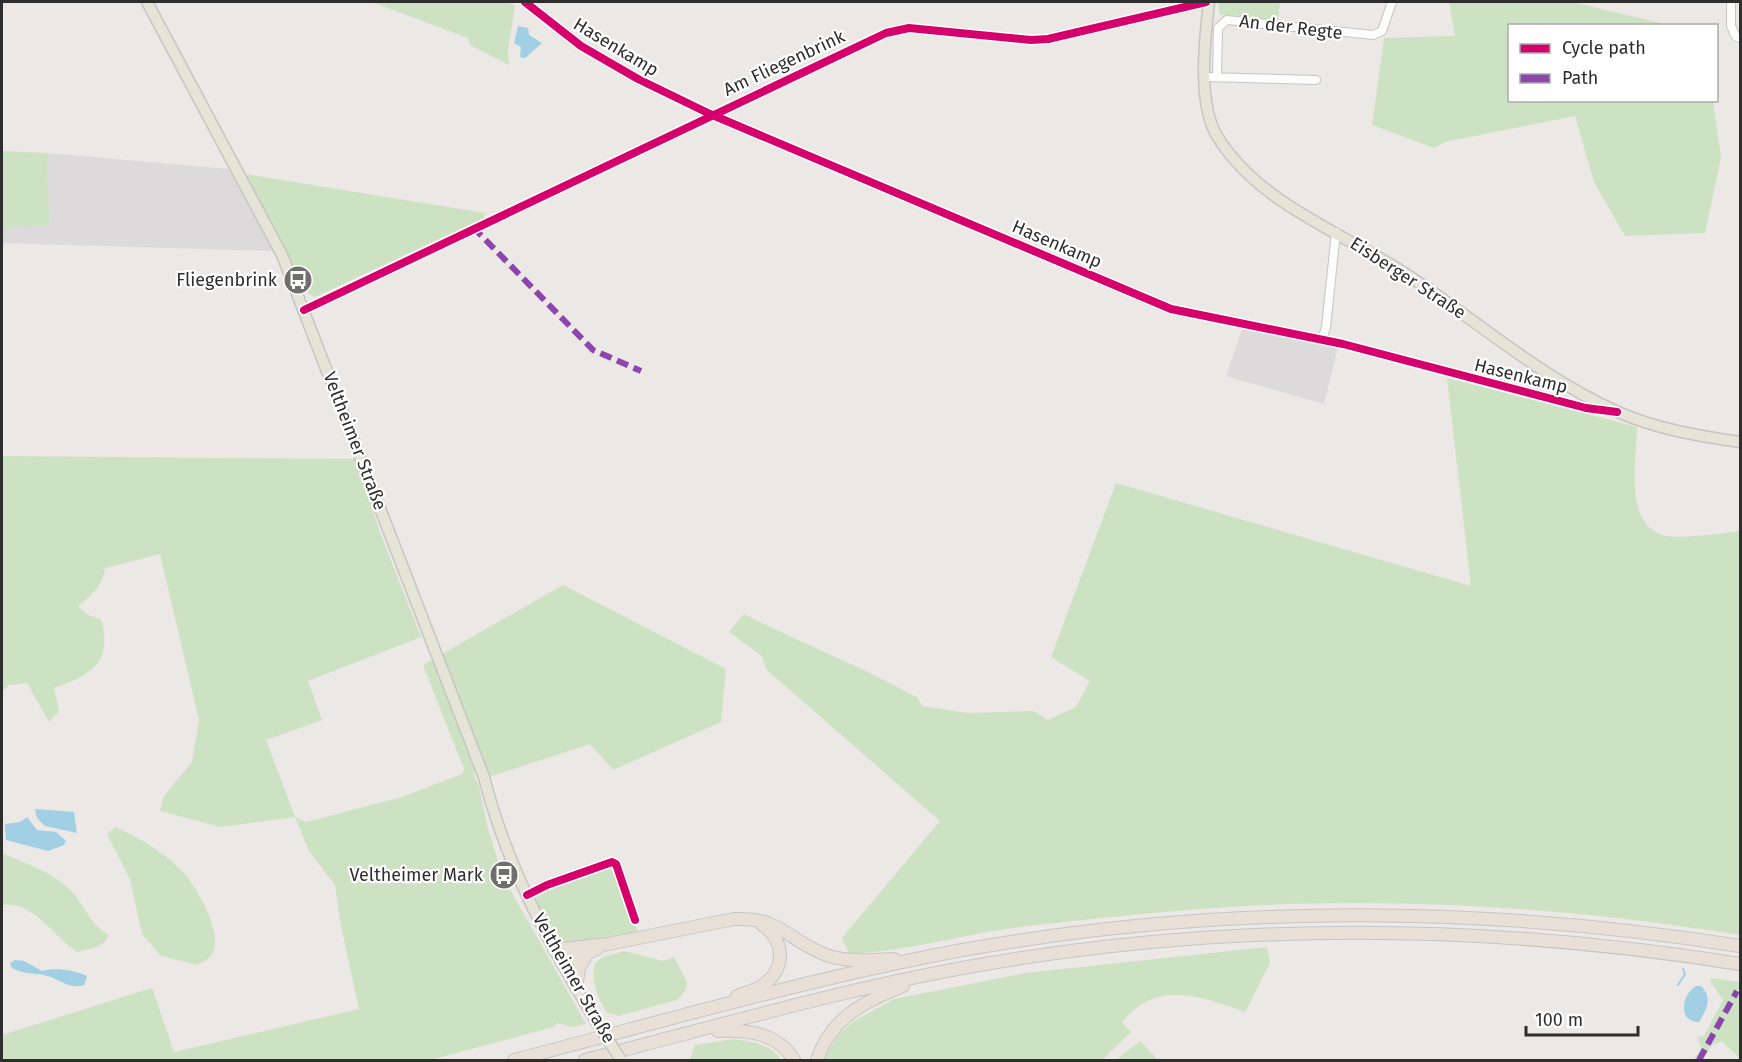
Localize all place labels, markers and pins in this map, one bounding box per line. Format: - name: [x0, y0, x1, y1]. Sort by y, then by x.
- bus stop icon: Fliegenbrink: [282, 264, 314, 296]
- place label: Fliegenbrink: [176, 269, 278, 291]
- bus stop icon: Veltheimer Mark: [488, 859, 520, 891]
- place label: Veltheimer Mark: [350, 864, 484, 886]

